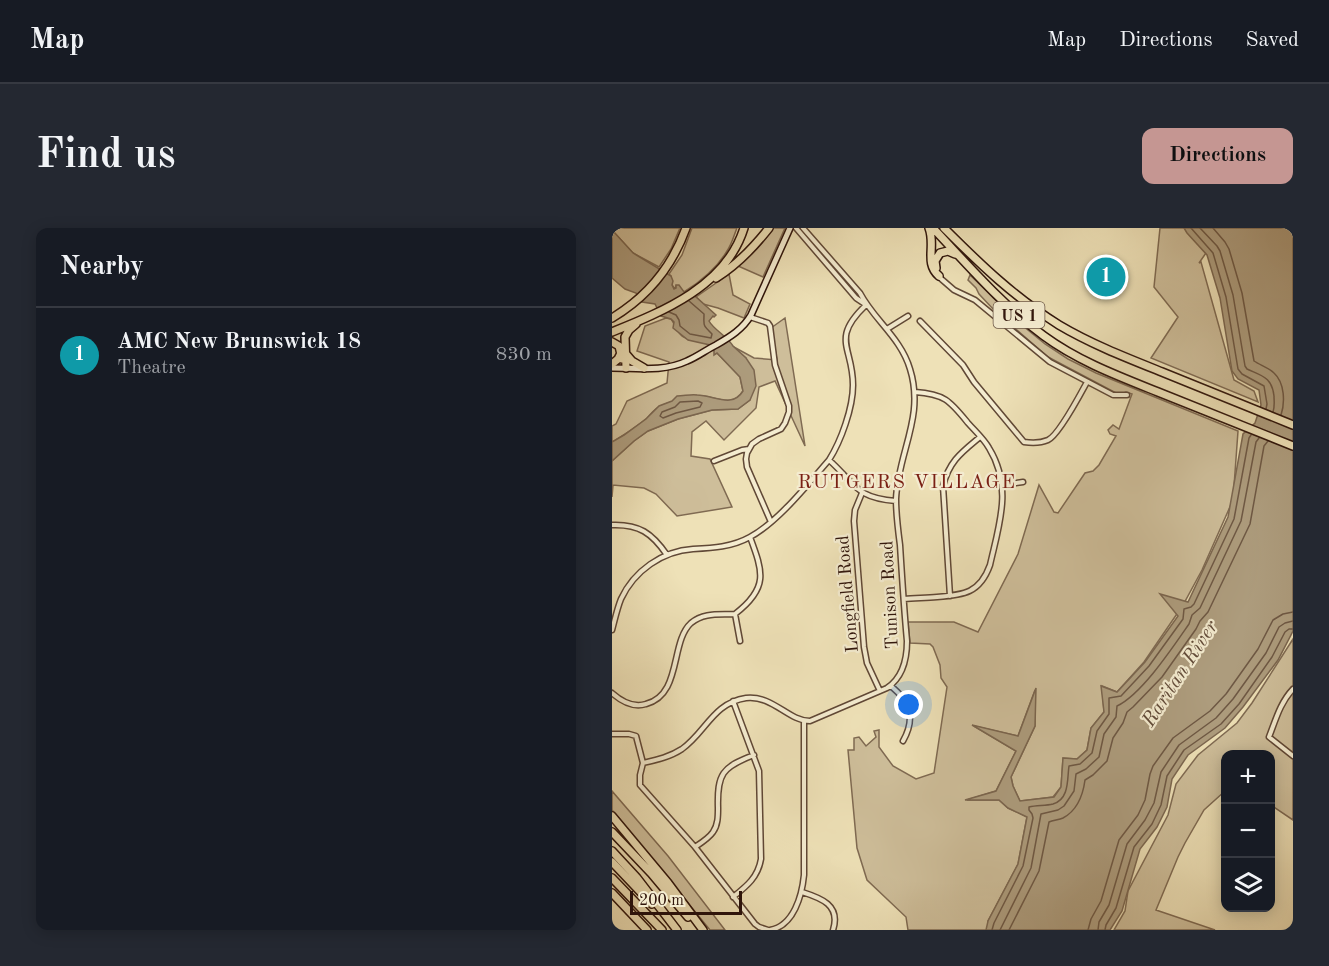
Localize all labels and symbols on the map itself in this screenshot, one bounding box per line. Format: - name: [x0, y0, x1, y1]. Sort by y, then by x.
- pin: 1: [1086, 254, 1126, 300]
- road number: US 1: [994, 302, 1044, 328]
- district label: RUTGERS VILLAGE: [797, 473, 1017, 493]
- street label: Longfield Road: [834, 535, 862, 653]
- street label: Tunison Road: [878, 540, 902, 650]
- water label: Raritan River: [1139, 617, 1222, 731]
- your location: [894, 690, 923, 719]
- scale bar: [630, 888, 742, 916]

